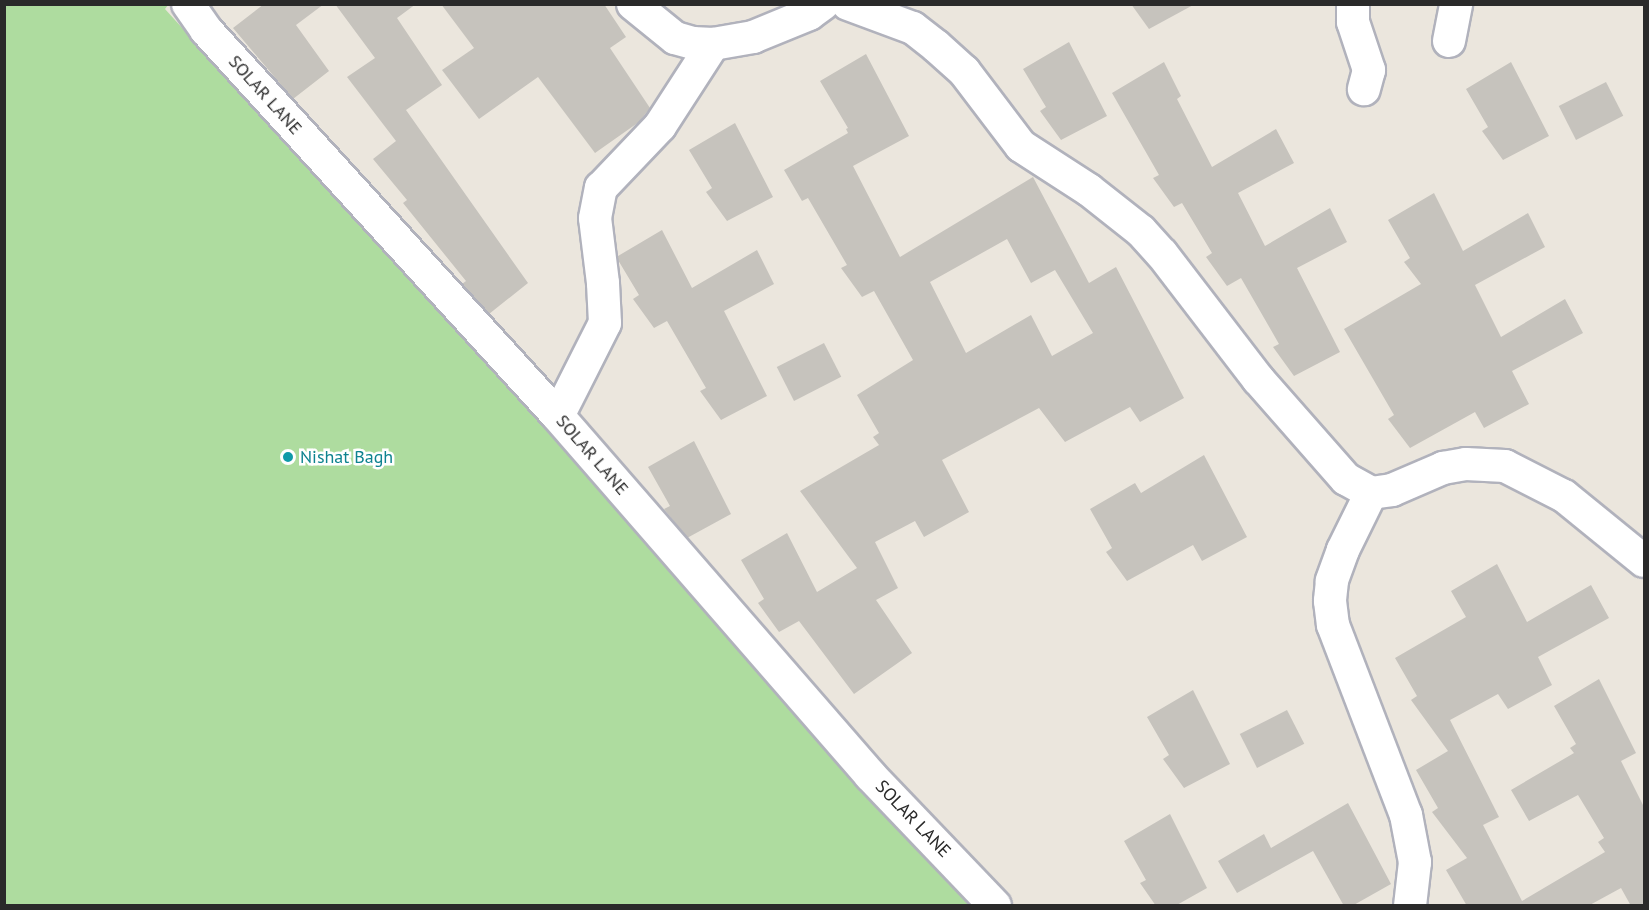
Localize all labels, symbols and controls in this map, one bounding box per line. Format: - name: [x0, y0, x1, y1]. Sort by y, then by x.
- street label: SOLAR LANE: [224, 51, 306, 139]
- street label: SOLAR LANE: [551, 411, 633, 499]
- place label: Nishat Bagh: [300, 446, 393, 468]
- marker: Nishat Bagh: [281, 450, 295, 464]
- street label: SOLAR LANE: [871, 776, 955, 862]

